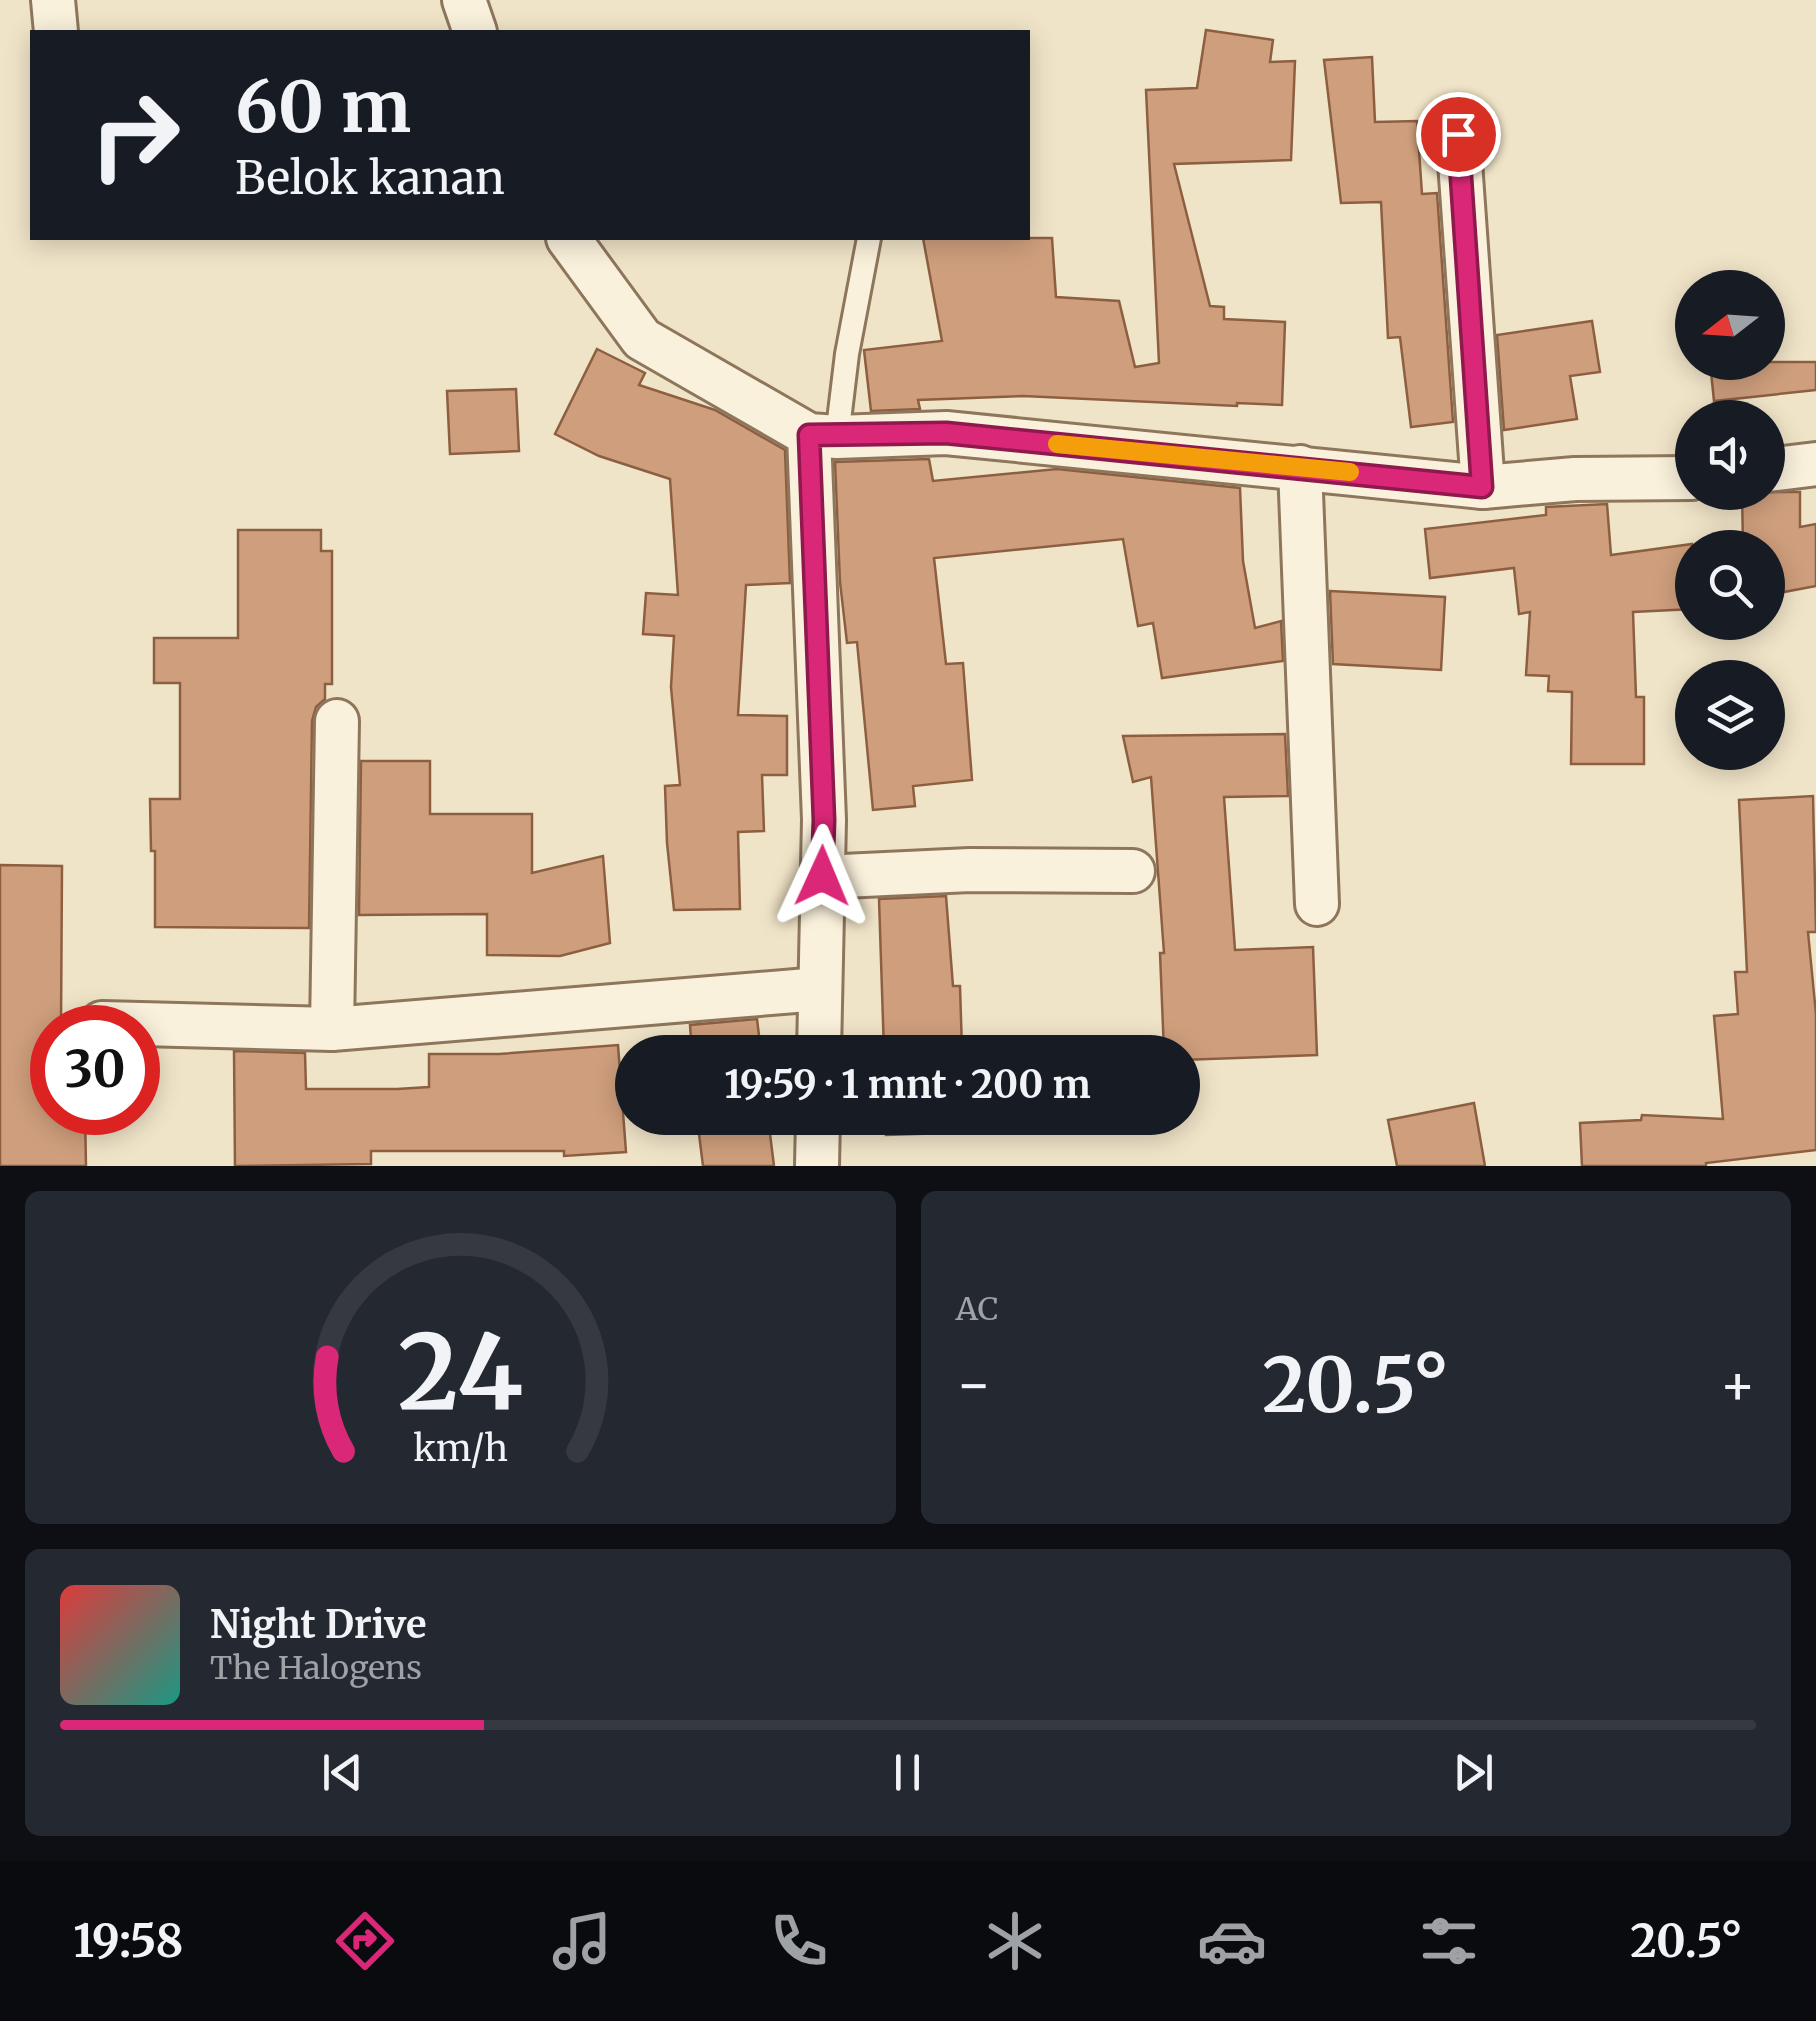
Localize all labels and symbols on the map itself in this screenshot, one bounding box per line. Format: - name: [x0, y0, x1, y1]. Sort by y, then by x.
- pin: [1416, 92, 1501, 177]
- north arrow: [1675, 270, 1785, 380]
- position arrow: [770, 824, 874, 928]
- speed limit sign: 30: [30, 1005, 160, 1135]

